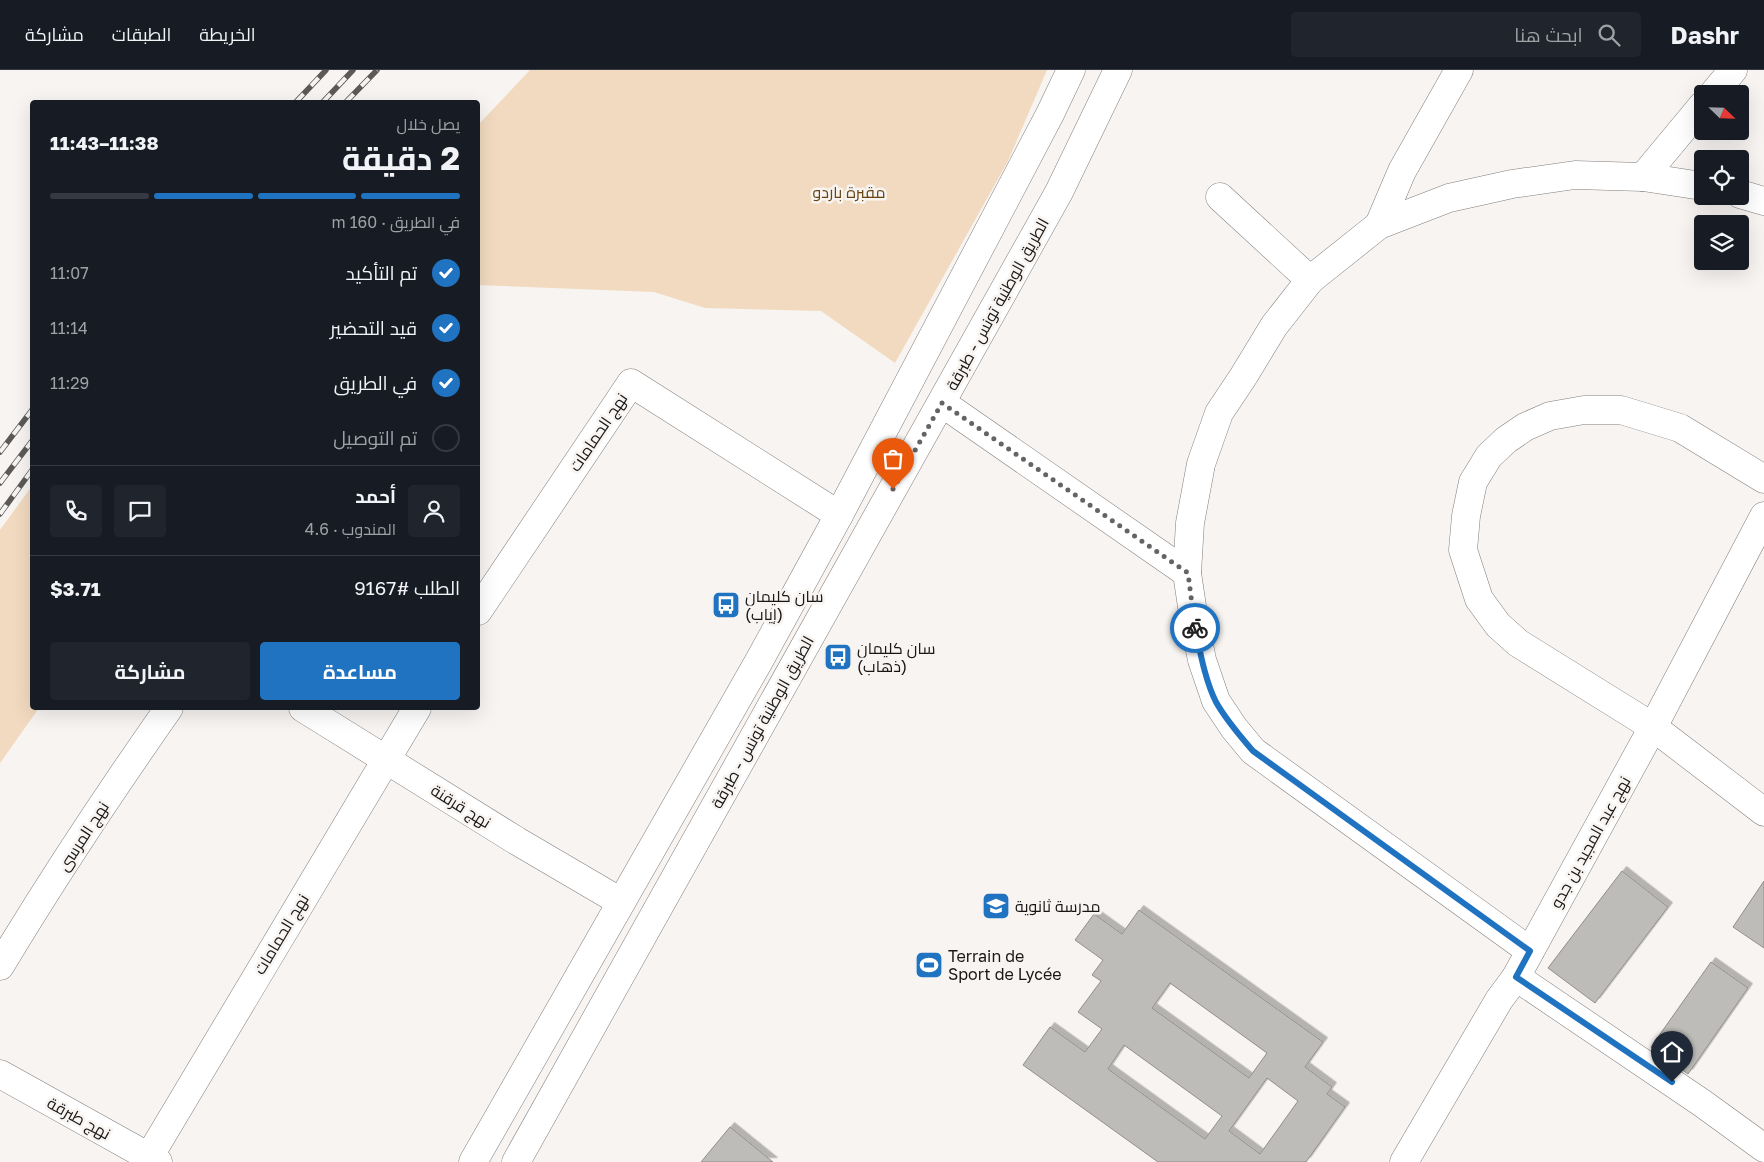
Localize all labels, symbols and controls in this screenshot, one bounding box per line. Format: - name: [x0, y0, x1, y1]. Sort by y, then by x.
- search box: [1291, 12, 1641, 57]
- text: Dashr: [1671, 20, 1739, 49]
- icon: search: [1595, 21, 1623, 49]
- text: مشاركة: [25, 23, 84, 45]
- text: الطبقات: [112, 23, 171, 45]
- text: الخريطة: [199, 23, 256, 45]
- text: ابحث هنا: [1514, 23, 1583, 46]
- north arrow: [1694, 85, 1749, 140]
- map controls: [1694, 85, 1749, 270]
- text: يصل خلال: [397, 114, 460, 134]
- text: 11:38–11:43: [50, 131, 159, 154]
- text: 2 دقيقة: [342, 139, 460, 177]
- button: locate: [1694, 150, 1749, 205]
- park label: مقبرة باردو: [813, 182, 886, 202]
- text: في الطريق · 160 m: [332, 212, 460, 232]
- street label: الطريق الوطنية تونس - طبرقة: [941, 214, 1054, 394]
- button: layers: [1694, 215, 1749, 270]
- icon: check: [432, 259, 460, 287]
- text: تم التأكيد: [346, 261, 417, 284]
- text: 11:07: [50, 263, 89, 283]
- icon: check: [432, 314, 460, 342]
- text: قيد التحضير: [330, 316, 417, 339]
- text: 11:14: [50, 318, 88, 338]
- icon: check: [432, 369, 460, 397]
- text: في الطريق: [334, 371, 417, 394]
- text: 11:29: [50, 373, 89, 393]
- street label: نهج الحمامات: [564, 389, 633, 476]
- text: تم التوصيل: [333, 426, 417, 449]
- pin: [872, 438, 914, 489]
- icon: bag: [879, 445, 907, 473]
- text: أحمد: [355, 484, 396, 507]
- button: phone: [50, 485, 102, 537]
- button: chat: [114, 485, 166, 537]
- button: person: [408, 485, 460, 537]
- text: المندوب · 4.6: [305, 519, 396, 539]
- text: الطلب #9167: [354, 576, 460, 599]
- text: $3.71: [50, 577, 101, 600]
- place label: سان كليمان (إياب): [745, 586, 823, 624]
- bus stop icon: سان كليمان (إياب): [711, 590, 741, 620]
- courier: [1170, 603, 1220, 653]
- icon: bike: [1181, 614, 1209, 642]
- street label: الطريق الوطنية تونس - طبرقة: [706, 632, 819, 812]
- place label: سان كليمان (ذهاب): [857, 638, 935, 676]
- button: مشاركة: [50, 642, 250, 700]
- button: مساعدة: [260, 642, 460, 700]
- bus stop icon: سان كليمان (ذهاب): [823, 642, 853, 672]
- street label: نهج عبد المجيد بن جدو: [1545, 773, 1636, 912]
- street label: نهج قرقنة: [426, 780, 495, 834]
- street label: نهج المرسى: [53, 797, 115, 876]
- street label: نهج الحمامات: [249, 890, 315, 979]
- school or university icon: مدرسة ثانوية: [981, 891, 1011, 921]
- place label: مدرسة ثانوية: [1015, 896, 1101, 916]
- place label: Terrain de Sport de Lycée: [948, 946, 1062, 984]
- sports icon: Terrain de Sport de Lycée: [914, 950, 944, 980]
- pin: [1651, 1031, 1693, 1082]
- icon: home: [1658, 1038, 1686, 1066]
- street label: نهج طبرقة: [43, 1092, 114, 1145]

